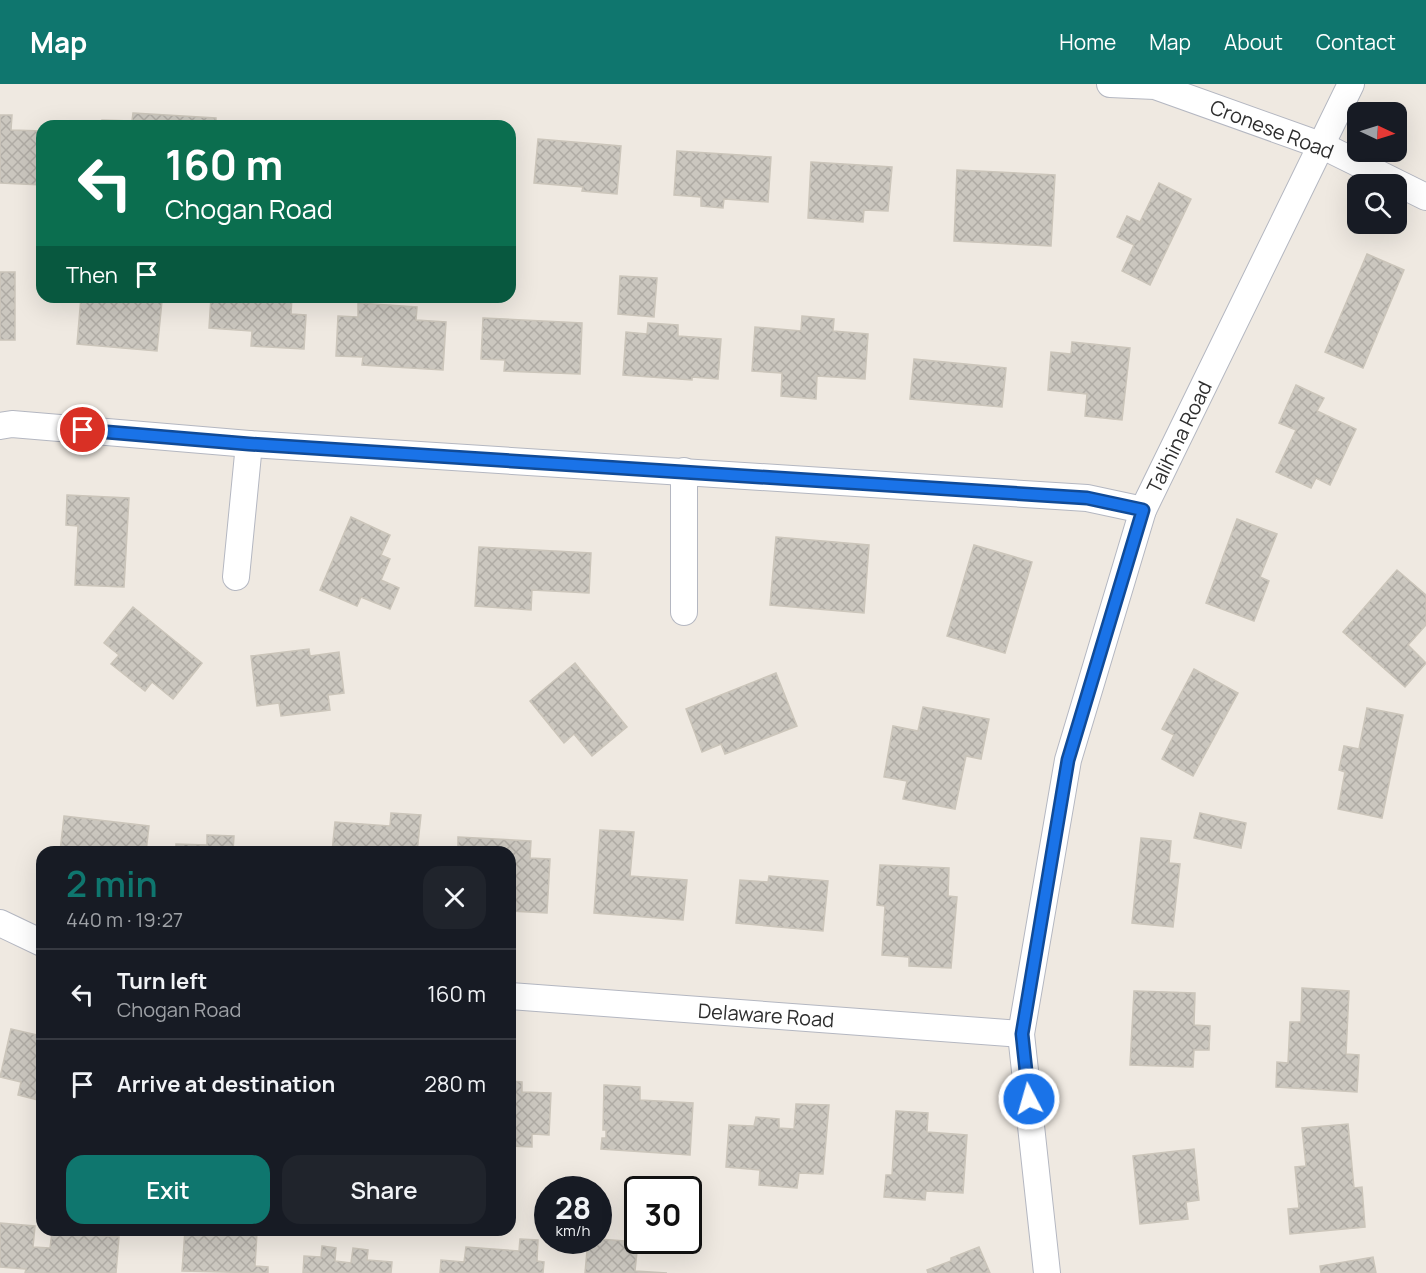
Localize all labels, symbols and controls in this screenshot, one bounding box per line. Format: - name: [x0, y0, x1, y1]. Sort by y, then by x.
- text: Map: [30, 23, 87, 61]
- text: Home: [1059, 28, 1116, 56]
- text: Map: [1149, 28, 1191, 56]
- text: About: [1224, 28, 1283, 56]
- text: Contact: [1316, 28, 1396, 56]
- street label: Cronese Road: [1206, 93, 1338, 165]
- north arrow: [1347, 102, 1407, 162]
- map controls: [1347, 102, 1407, 234]
- text: 160 m: [165, 135, 283, 193]
- icon: left: [66, 144, 144, 222]
- button: search: [1347, 174, 1407, 234]
- text: Chogan Road: [165, 190, 333, 227]
- icon: arrive: [130, 258, 163, 291]
- text: Then: [66, 260, 118, 290]
- street label: Talihina Road: [1140, 376, 1218, 498]
- pin: [57, 404, 108, 455]
- icon: arrive: [66, 413, 99, 446]
- text: 2 min: [66, 859, 158, 908]
- button: close: [423, 866, 486, 929]
- text: 440 m · 19:27: [66, 906, 183, 933]
- text: Turn left: [117, 966, 207, 996]
- icon: left: [66, 978, 99, 1011]
- text: 160 m: [427, 979, 486, 1009]
- text: Chogan Road: [117, 996, 241, 1023]
- street label: Delaware Road: [697, 997, 835, 1033]
- position arrow: [997, 1067, 1061, 1131]
- icon: arrive: [66, 1068, 99, 1101]
- text: Arrive at destination: [117, 1069, 335, 1099]
- text: 280 m: [424, 1069, 486, 1099]
- button: Exit: [66, 1155, 270, 1224]
- button: Share: [282, 1155, 486, 1224]
- speed limit sign: 30: [624, 1176, 702, 1254]
- text: 28: [555, 1187, 591, 1228]
- text: km/h: [556, 1220, 590, 1241]

